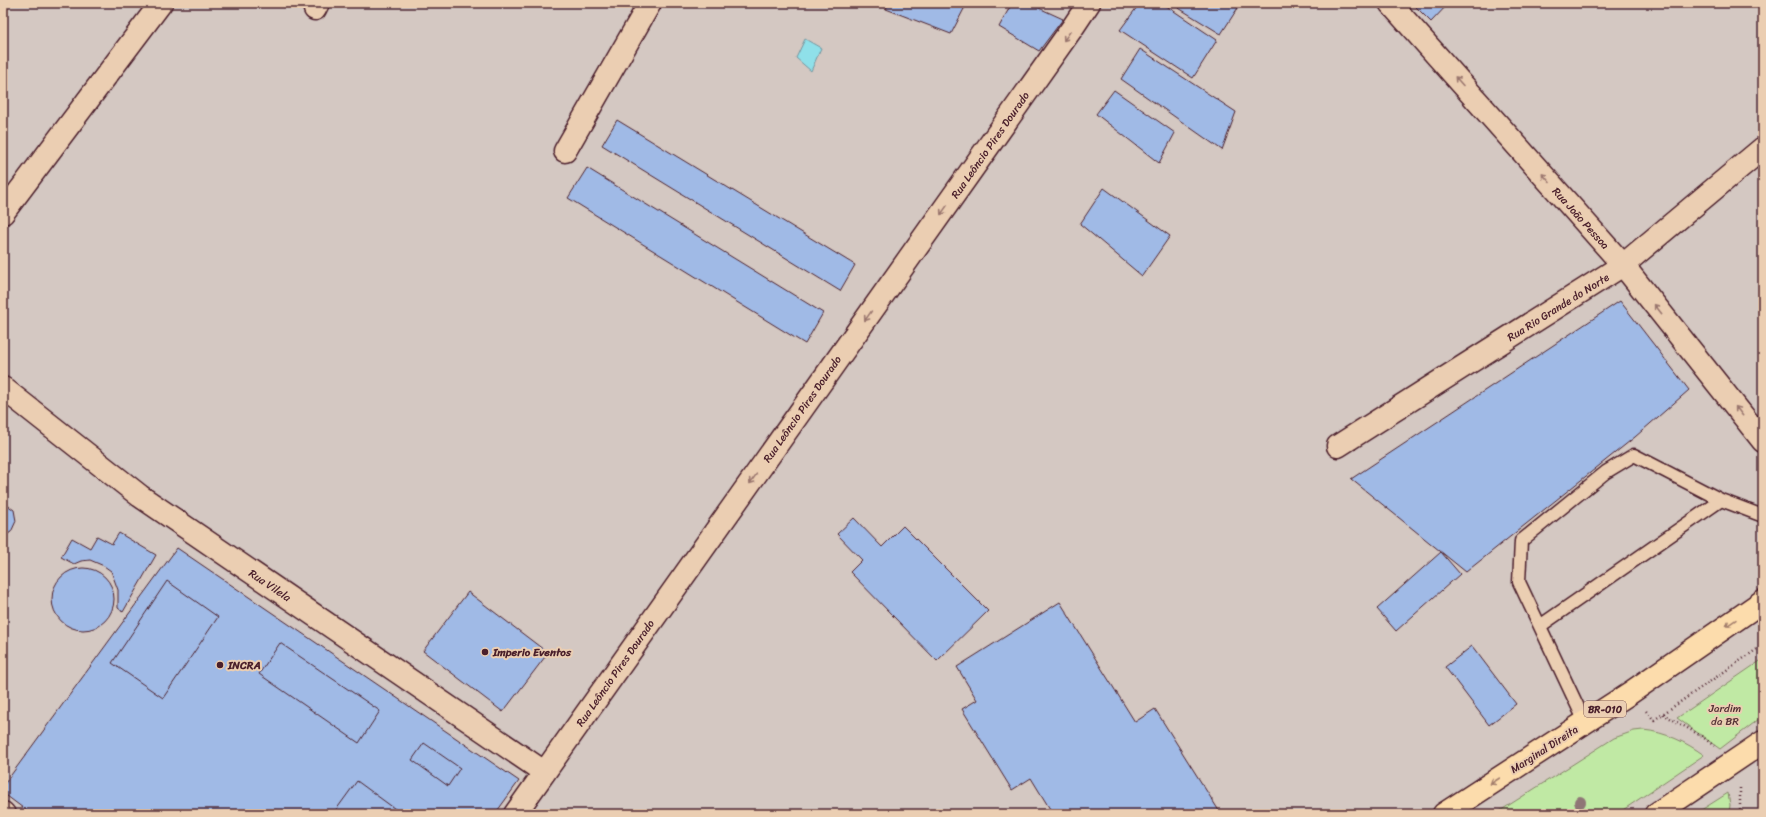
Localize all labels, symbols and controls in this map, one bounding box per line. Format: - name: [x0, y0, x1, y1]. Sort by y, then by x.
- one-way arrow: [1063, 30, 1072, 41]
- one-way arrow: [1455, 76, 1464, 87]
- street label: Rua Leôncio Pires Dourado: [946, 87, 1035, 203]
- one-way arrow: [1542, 174, 1551, 184]
- street label: Rua João Pessoa: [1547, 183, 1614, 254]
- one-way arrow: [940, 204, 948, 215]
- street label: Rua Rio Grande do Norte: [1503, 268, 1614, 347]
- one-way arrow: [1654, 303, 1662, 314]
- one-way arrow: [864, 310, 872, 321]
- street label: Rua Leôncio Pires Dourado: [758, 351, 847, 467]
- one-way arrow: [1734, 405, 1743, 416]
- one-way arrow: [748, 473, 757, 484]
- street label: Rua Vilela: [245, 564, 295, 607]
- street label: Rua Leôncio Pires Dourado: [571, 615, 660, 731]
- one-way arrow: [1725, 620, 1737, 628]
- place label: Imperio Eventos: [492, 643, 572, 662]
- marker: Imperio Eventos: [480, 647, 490, 657]
- place label: INCRA: [227, 656, 261, 675]
- marker: INCRA: [215, 660, 225, 670]
- park label: Jardim da BR: [1708, 699, 1741, 731]
- road number: BR-010: [1584, 701, 1626, 717]
- street label: Marginal Direita: [1506, 720, 1582, 779]
- one-way arrow: [1489, 777, 1500, 785]

